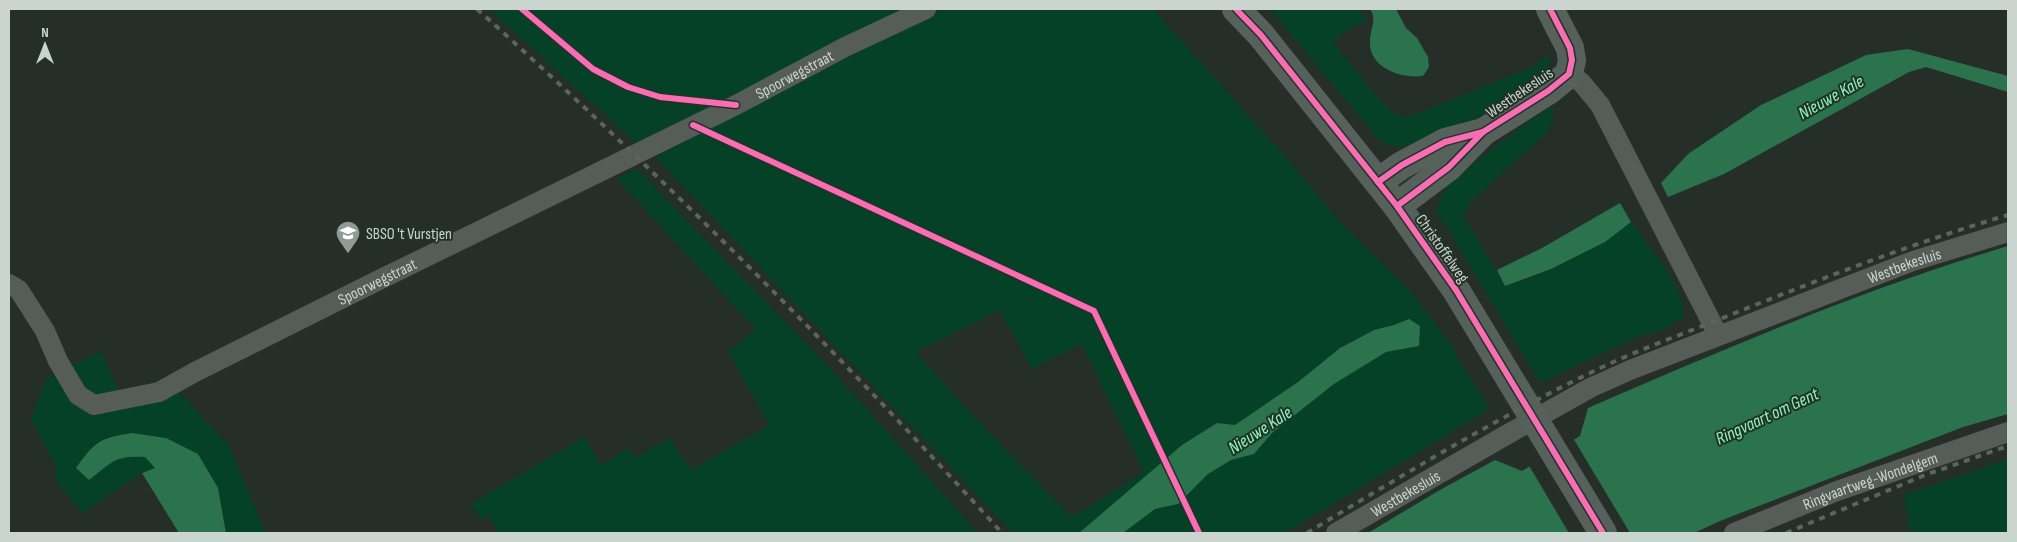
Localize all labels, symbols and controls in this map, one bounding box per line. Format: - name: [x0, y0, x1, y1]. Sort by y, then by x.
- north arrow: [20, 20, 70, 70]
- text: N: [41, 24, 49, 41]
- street label: Spoorwegstraat: [753, 47, 837, 104]
- street label: Westbekesluis: [1483, 64, 1557, 123]
- water label: Nieuwe Kale: [1795, 71, 1868, 124]
- street label: Christoffelweg: [1411, 211, 1472, 287]
- school or university icon: SBSO 't Vurstjen: [335, 220, 361, 254]
- place label: SBSO 't Vurstjen: [366, 225, 452, 244]
- street label: Westbekesluis: [1865, 245, 1944, 289]
- street label: Spoorwegstraat: [335, 255, 420, 310]
- water label: Ringvaart om Gent: [1712, 383, 1823, 449]
- water label: Nieuwe Kale: [1224, 402, 1296, 459]
- street label: Ringvaartweg-Wondelgem: [1801, 449, 1940, 515]
- street label: Westbekesluis: [1368, 467, 1444, 522]

